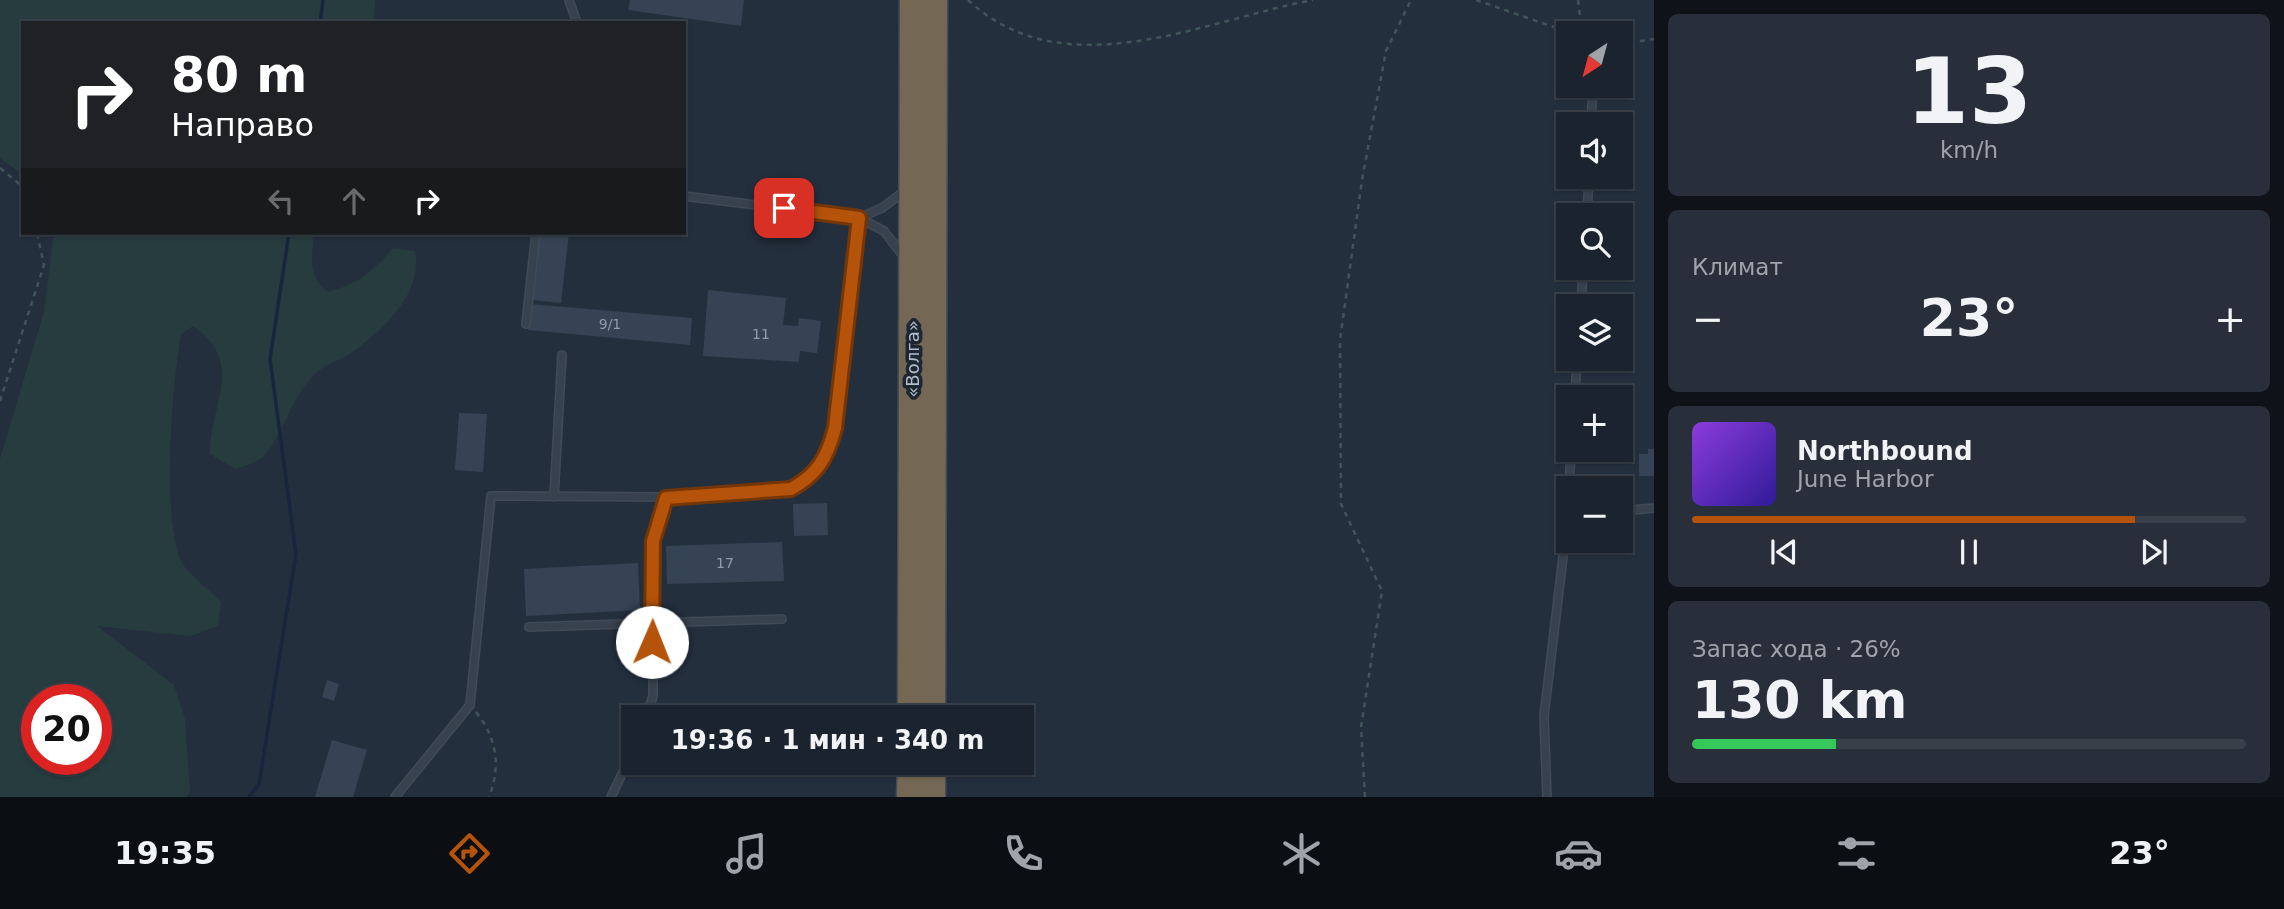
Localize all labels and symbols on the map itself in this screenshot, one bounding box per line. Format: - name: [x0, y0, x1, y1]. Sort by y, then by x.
- north arrow: [1556, 21, 1633, 98]
- pin: [754, 178, 814, 238]
- house number: 9/1: [599, 316, 621, 332]
- street label: «Волга»: [902, 320, 923, 398]
- house number: 11: [752, 326, 770, 342]
- house number: 17: [716, 555, 734, 571]
- position arrow: [615, 605, 689, 679]
- speed limit sign: 20: [21, 684, 112, 775]

